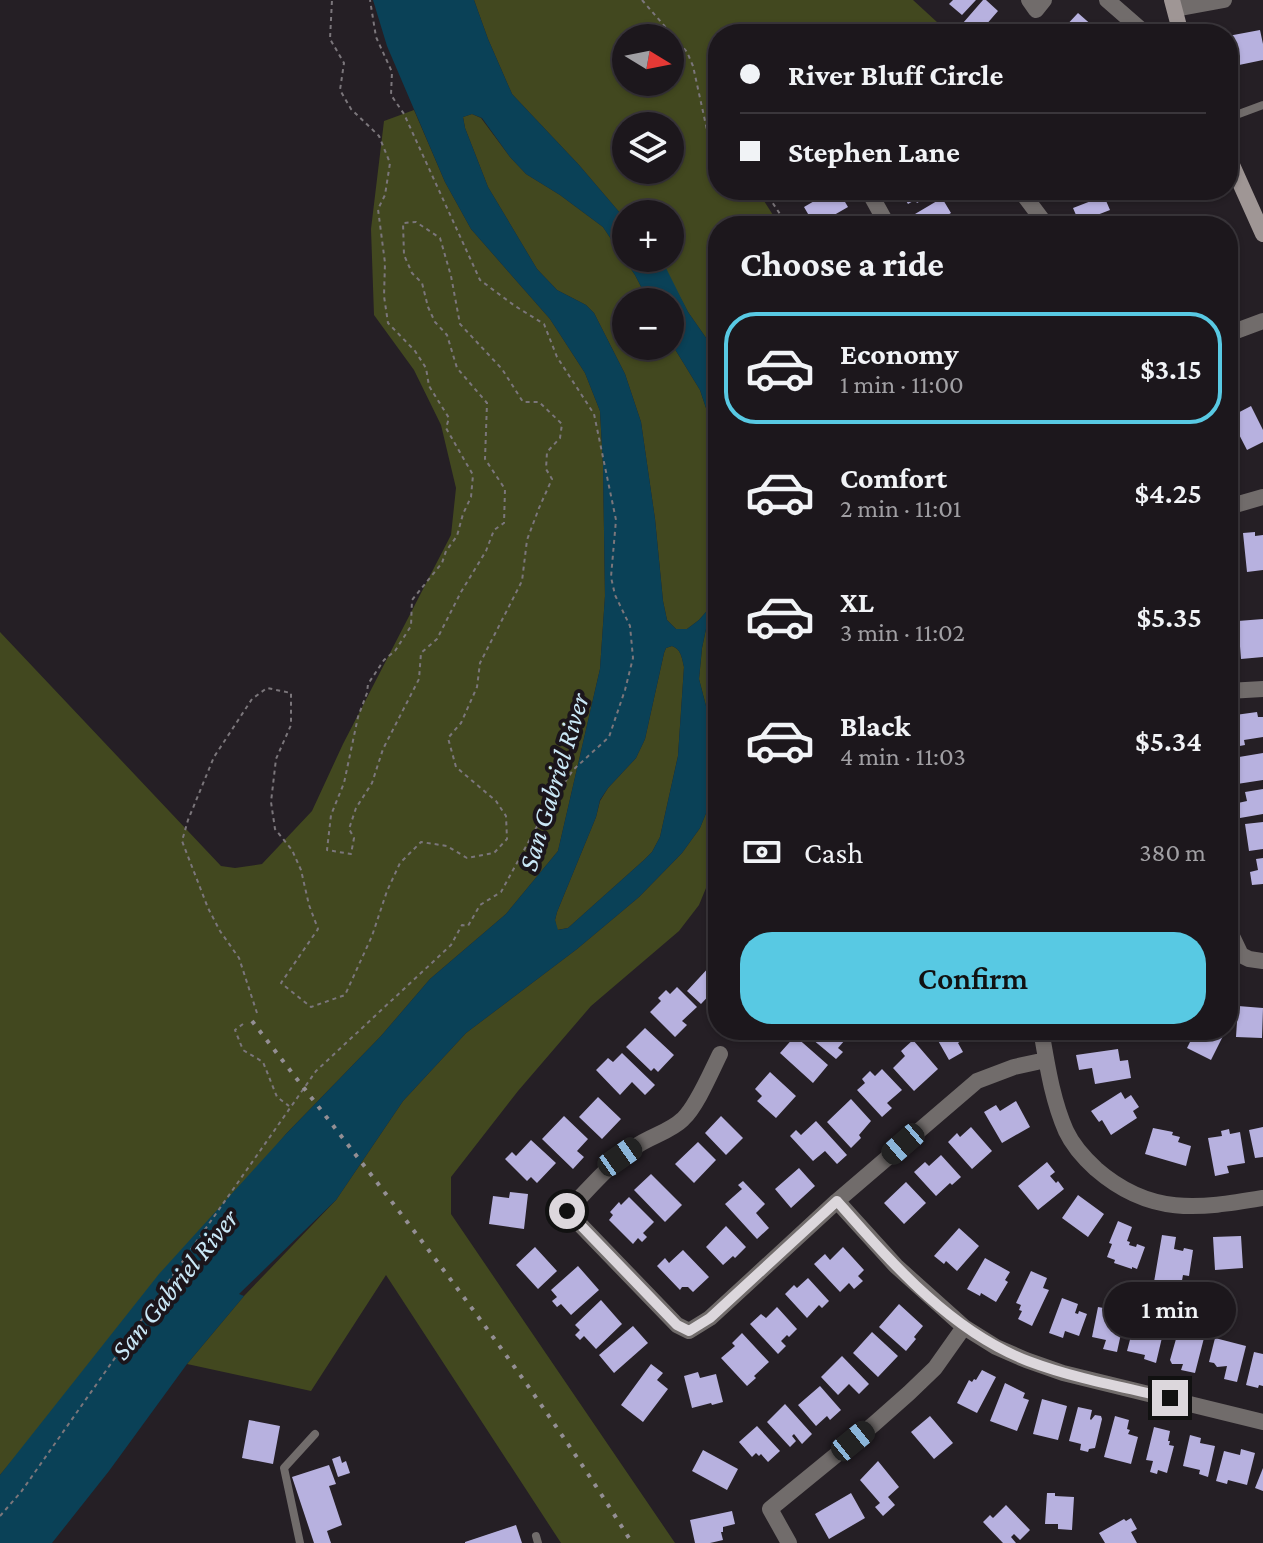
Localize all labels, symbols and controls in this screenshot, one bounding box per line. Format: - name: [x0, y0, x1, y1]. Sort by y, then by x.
- north arrow: [612, 24, 684, 96]
- map controls: [612, 24, 684, 360]
- text: River Bluff Circle: [788, 58, 1003, 91]
- button: layers: [612, 112, 684, 184]
- text: Stephen Lane: [788, 135, 960, 168]
- button: +: [612, 200, 684, 272]
- text: Choose a ride: [740, 244, 944, 284]
- button: −: [612, 288, 684, 360]
- icon: car: [744, 332, 816, 404]
- text: Economy: [840, 337, 959, 370]
- text: $3.15: [1140, 352, 1202, 385]
- text: 1 min · 11:00: [840, 370, 964, 399]
- icon: car: [744, 456, 816, 528]
- text: Comfort: [840, 461, 947, 494]
- text: $4.25: [1134, 476, 1202, 509]
- text: 2 min · 11:01: [840, 494, 961, 523]
- icon: car: [744, 580, 816, 652]
- text: XL: [840, 585, 874, 618]
- text: $5.35: [1136, 600, 1202, 633]
- text: 3 min · 11:02: [840, 618, 965, 647]
- water label: San Gabriel River: [512, 689, 596, 875]
- icon: car: [744, 704, 816, 776]
- text: Black: [840, 709, 911, 742]
- text: $5.34: [1135, 724, 1202, 757]
- text: 4 min · 11:03: [840, 742, 966, 771]
- icon: cash: [740, 830, 784, 874]
- text: Cash: [804, 836, 863, 869]
- text: 380 m: [1139, 838, 1206, 867]
- button: Confirm: [740, 932, 1206, 1024]
- car: [877, 1119, 929, 1169]
- car: [593, 1133, 647, 1181]
- route start: [549, 1193, 585, 1229]
- water label: San Gabriel River: [104, 1202, 245, 1366]
- callout: 1 min: [1104, 1282, 1236, 1338]
- text: 1 min: [1141, 1295, 1199, 1324]
- route end: [1152, 1380, 1188, 1416]
- car: [827, 1417, 879, 1465]

